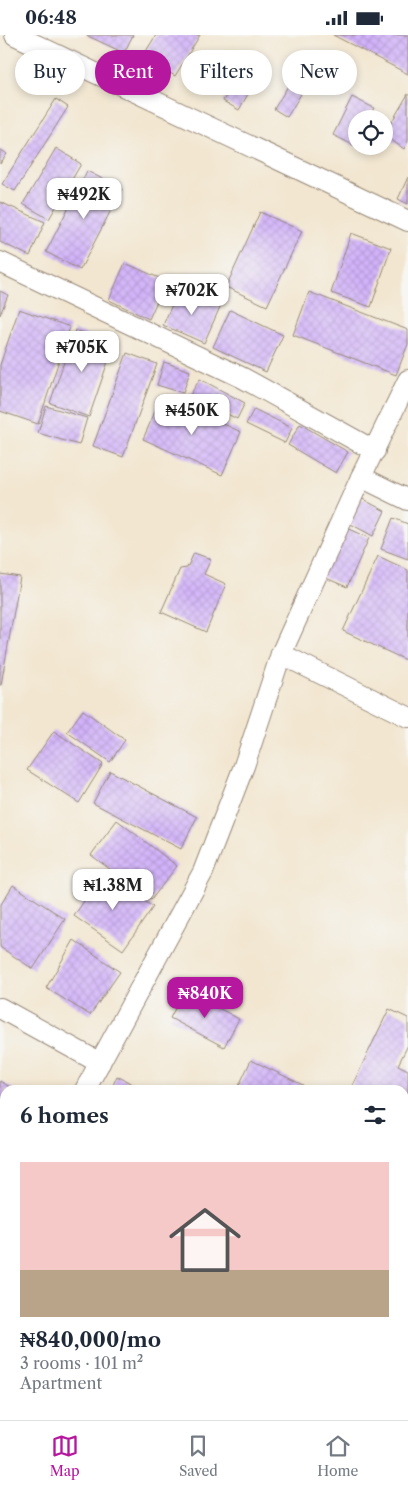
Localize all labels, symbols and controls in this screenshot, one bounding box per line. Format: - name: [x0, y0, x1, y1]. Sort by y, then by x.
- text: 06:48: [25, 6, 77, 29]
- chip: Buy: [15, 50, 85, 95]
- chip: Rent: [95, 50, 171, 95]
- chip: Filters: [181, 50, 272, 95]
- chip: New: [282, 50, 357, 95]
- map controls: [348, 110, 393, 155]
- button: locate: [348, 110, 393, 155]
- pin: ₦492K: [49, 177, 119, 220]
- text: ₦492K: [58, 184, 110, 204]
- pin: ₦702K: [157, 273, 227, 316]
- text: ₦702K: [166, 280, 218, 300]
- pin: ₦705K: [47, 331, 117, 373]
- text: ₦705K: [56, 337, 108, 357]
- pin: ₦450K: [157, 393, 227, 436]
- text: ₦450K: [166, 400, 218, 420]
- pin: ₦1.38M: [72, 869, 154, 911]
- text: ₦1.38M: [83, 875, 143, 895]
- pin: ₦840K: [170, 977, 240, 1019]
- text: ₦840K: [178, 983, 232, 1003]
- icon: filters: [361, 1101, 389, 1129]
- text: 6 homes: [20, 1103, 109, 1128]
- icon: home: [160, 1195, 250, 1285]
- text: ₦840,000/mo: [20, 1327, 161, 1352]
- text: 3 rooms · 101 m²: [20, 1353, 143, 1373]
- text: Apartment: [20, 1373, 102, 1393]
- tab: Map: [50, 1432, 80, 1480]
- tab: Saved: [179, 1432, 218, 1480]
- tab: Home: [317, 1432, 358, 1480]

